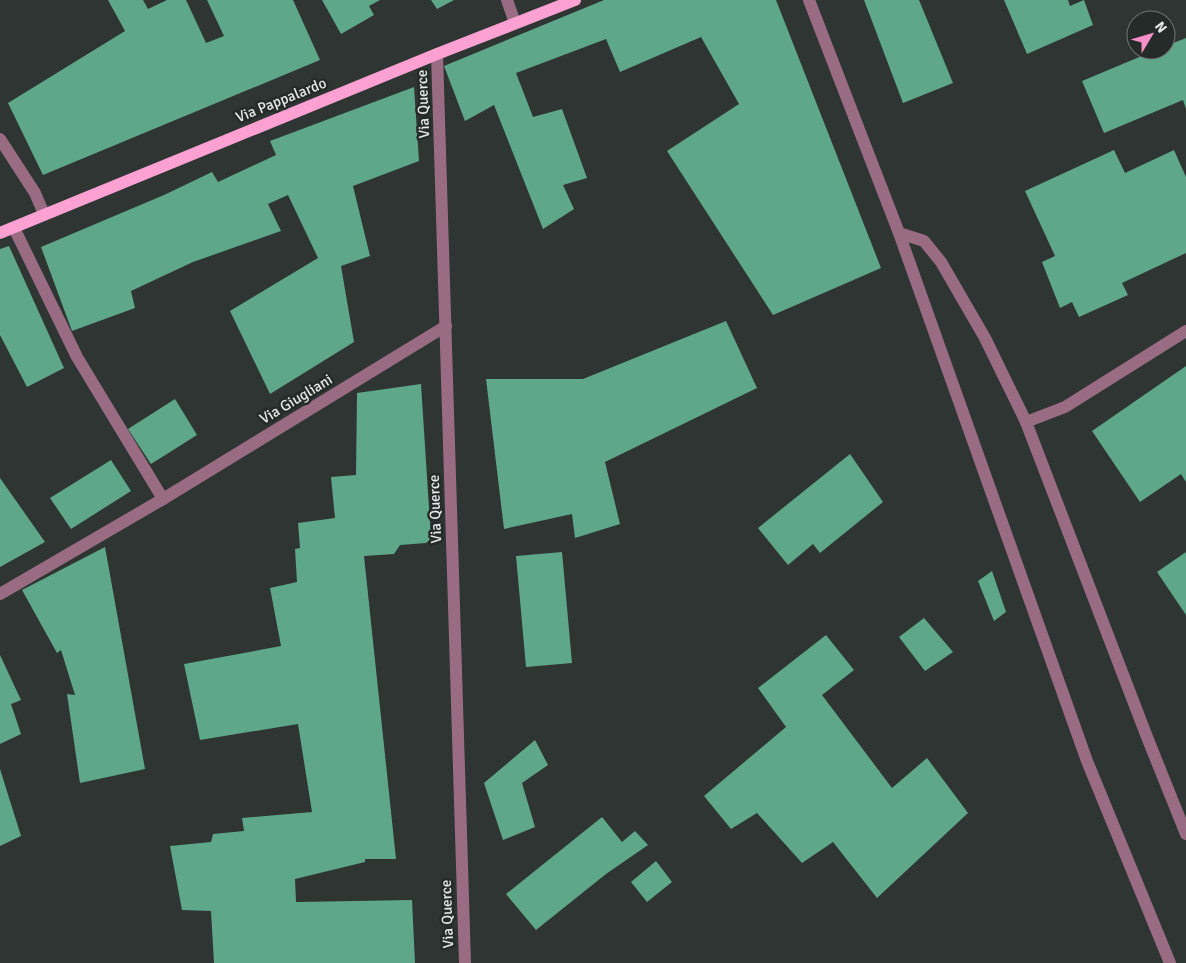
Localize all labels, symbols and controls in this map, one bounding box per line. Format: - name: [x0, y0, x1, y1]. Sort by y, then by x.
- north arrow: [1126, 10, 1176, 60]
- text: N: [1151, 18, 1171, 36]
- street label: Via Querce: [413, 69, 433, 139]
- street label: Via Pappalardo: [233, 74, 329, 126]
- street label: Via Giugliani: [256, 370, 336, 428]
- street label: Via Querce: [425, 474, 445, 544]
- street label: Via Querce: [437, 879, 457, 949]

